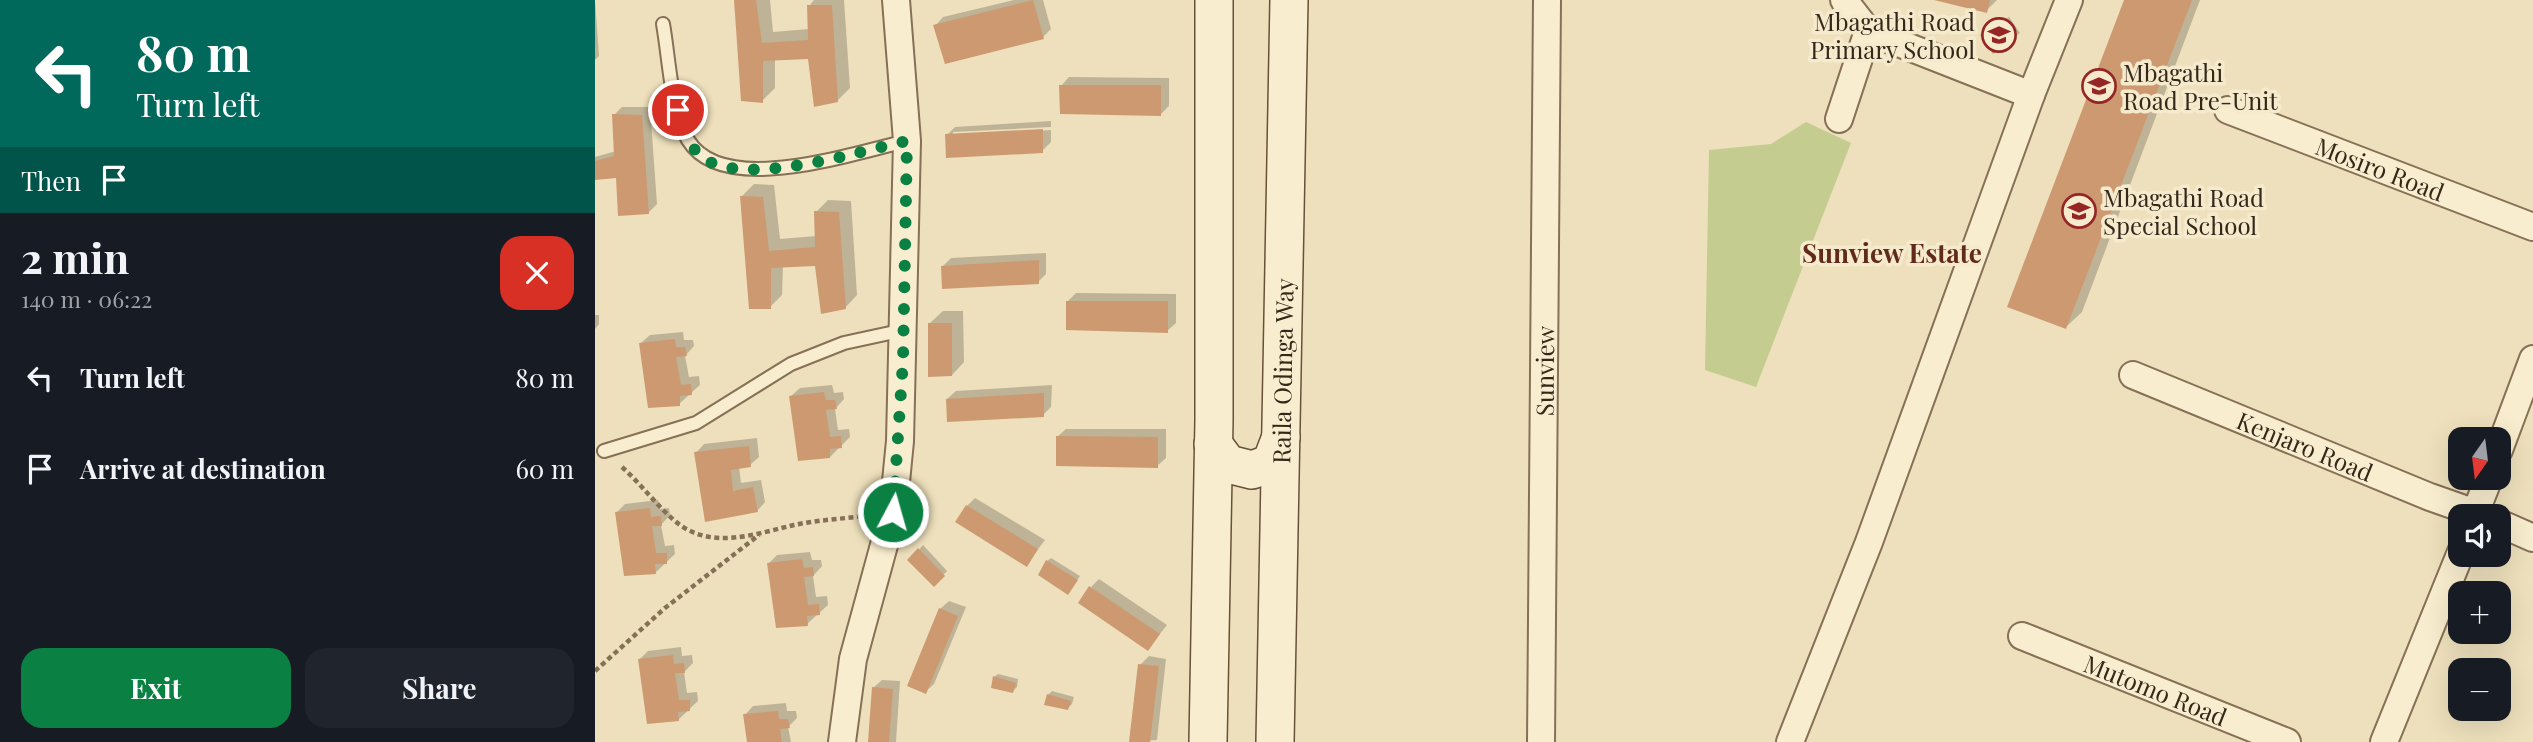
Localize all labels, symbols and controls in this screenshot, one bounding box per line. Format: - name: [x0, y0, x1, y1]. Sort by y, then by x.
- place label: Mbagathi Road Primary School: [1810, 5, 1975, 65]
- school or university icon: Mbagathi Road Primary School: [1980, 16, 2018, 54]
- text: 80 m: [136, 19, 251, 84]
- icon: left: [21, 28, 112, 119]
- place label: Mbagathi Road Pre-Unit: [2123, 56, 2278, 116]
- school or university icon: Mbagathi Road Pre-Unit: [2080, 67, 2118, 105]
- pin: [648, 80, 708, 140]
- text: Turn left: [136, 82, 260, 125]
- icon: arrive: [659, 91, 697, 129]
- street label: Mosiro Road: [2311, 129, 2449, 208]
- icon: arrive: [95, 161, 133, 199]
- text: Then: [21, 163, 81, 198]
- place label: Mbagathi Road Special School: [2103, 181, 2264, 241]
- school or university icon: Mbagathi Road Special School: [2060, 192, 2098, 230]
- text: 2 min: [21, 229, 129, 285]
- district label: Sunview Estate: [1802, 235, 1982, 270]
- button: close: [500, 236, 574, 310]
- street label: Raila Odinga Way: [1264, 278, 1300, 464]
- text: 140 m · 06:22: [21, 283, 152, 314]
- street label: Sunview: [1528, 325, 1560, 416]
- icon: left: [21, 359, 59, 397]
- text: Turn left: [80, 360, 185, 395]
- text: 80 m: [515, 360, 574, 395]
- street label: Kenjaro Road: [2232, 403, 2378, 488]
- north arrow: [2448, 427, 2511, 490]
- map controls: [2448, 427, 2511, 721]
- icon: arrive: [21, 450, 59, 488]
- text: Arrive at destination: [80, 451, 326, 486]
- text: 60 m: [515, 451, 574, 486]
- position arrow: [856, 475, 930, 549]
- button: sound: [2448, 504, 2511, 567]
- button: +: [2448, 581, 2511, 644]
- street label: Mutomo Road: [2080, 647, 2232, 732]
- button: Exit: [21, 648, 291, 728]
- button: Share: [305, 648, 574, 728]
- button: −: [2448, 658, 2511, 721]

